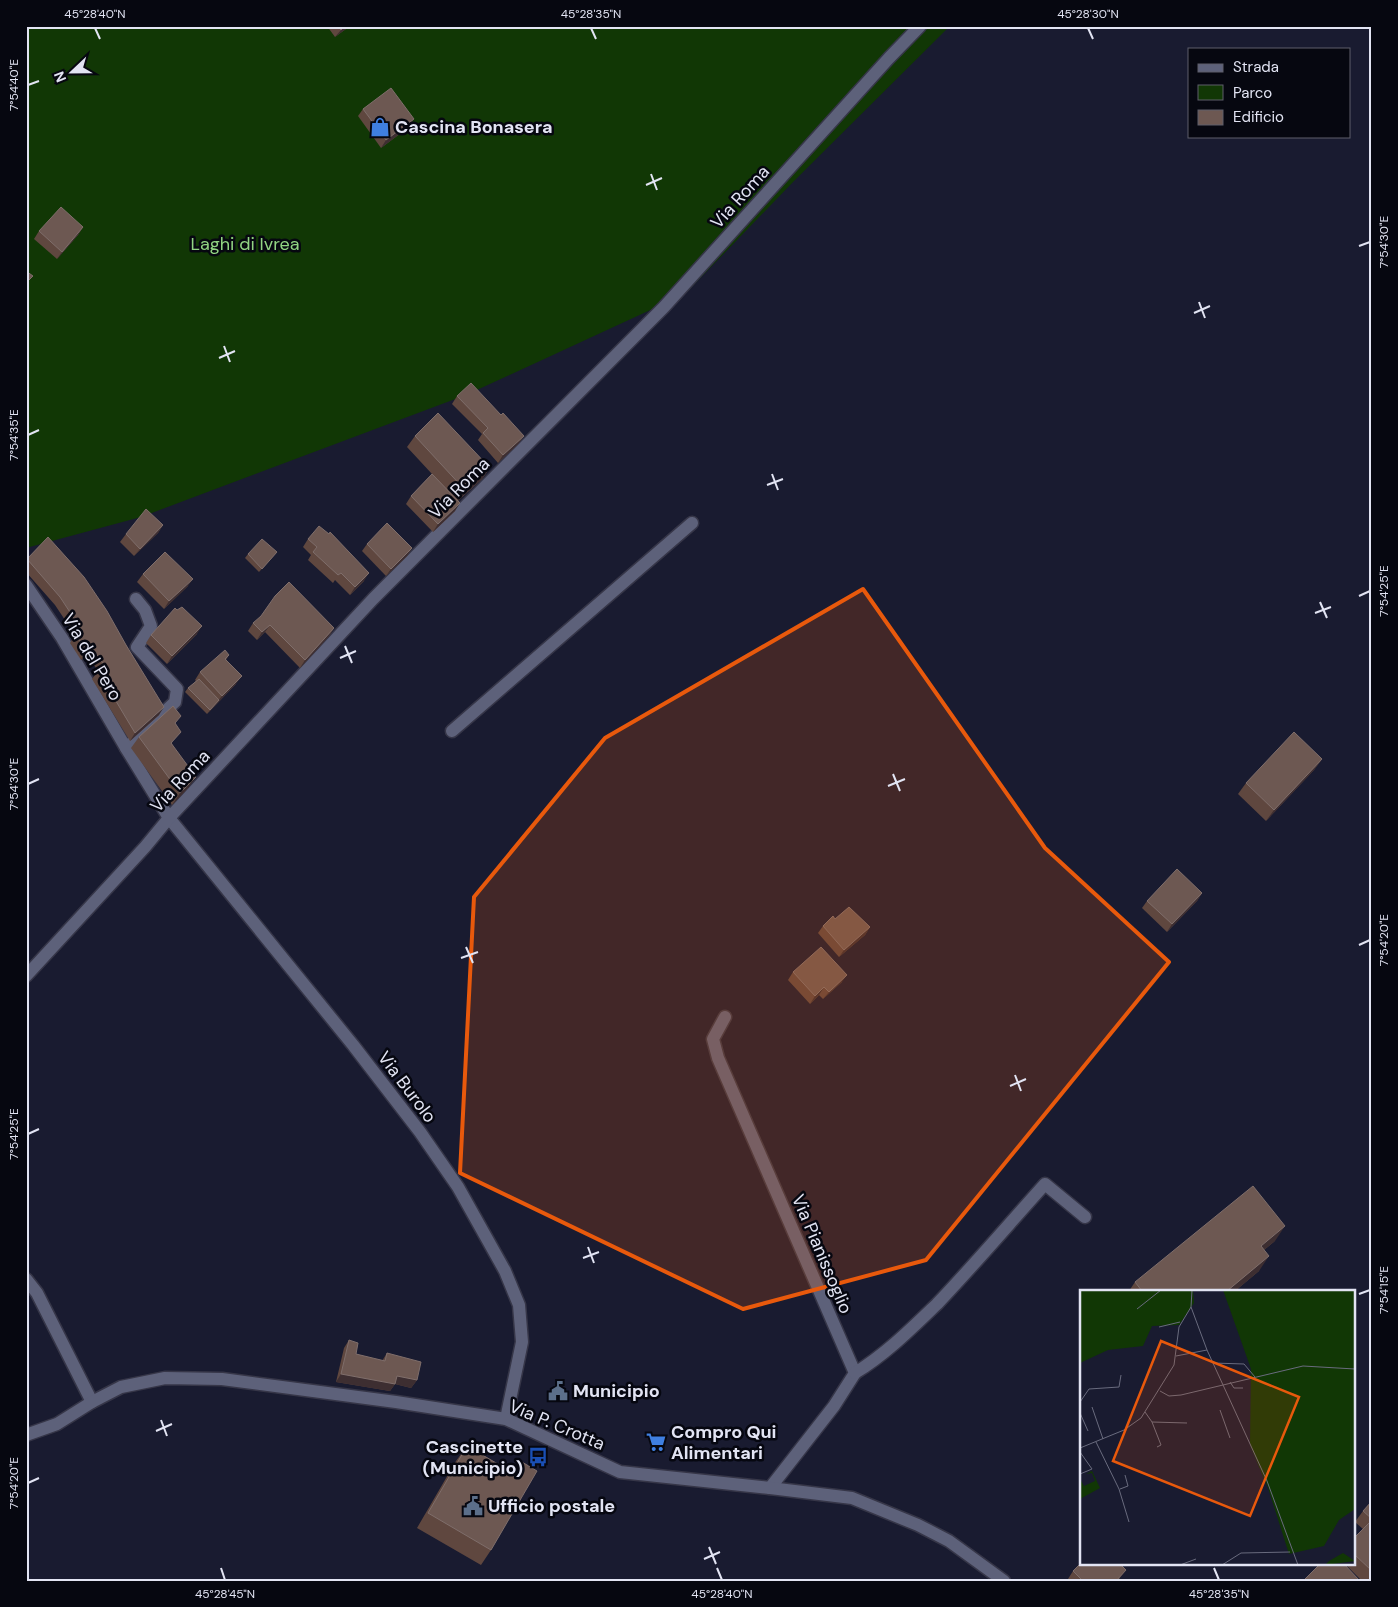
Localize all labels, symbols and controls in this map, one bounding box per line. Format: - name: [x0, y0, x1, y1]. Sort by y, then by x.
- text: 45°28'40"N: [64, 6, 126, 22]
- text: 45°28'35"N: [561, 6, 621, 22]
- text: 45°28'30"N: [1057, 6, 1119, 22]
- north arrow: [48, 48, 98, 98]
- legend: [1188, 48, 1350, 138]
- text: Strada: [1233, 57, 1279, 77]
- text: 7°54'40"E: [6, 59, 22, 111]
- text: N: [50, 69, 70, 85]
- text: Parco: [1233, 83, 1272, 103]
- text: Edificio: [1233, 107, 1284, 127]
- place label: Cascina Bonasera: [395, 115, 553, 139]
- shop icon: Cascina Bonasera: [369, 116, 391, 138]
- street label: Via Roma: [705, 160, 775, 234]
- text: 7°54'30"E: [1376, 215, 1392, 268]
- park label: Laghi di Ivrea: [190, 232, 300, 256]
- text: 7°54'35"E: [6, 409, 22, 461]
- street label: Via Roma: [423, 452, 495, 524]
- text: 7°54'25"E: [1376, 565, 1392, 617]
- street label: Via del Pero: [56, 609, 128, 705]
- street label: Via Roma: [145, 744, 215, 818]
- text: 7°54'30"E: [6, 757, 22, 810]
- text: 7°54'20"E: [1376, 914, 1392, 966]
- street label: Via Burolo: [372, 1046, 442, 1128]
- text: 7°54'25"E: [6, 1108, 22, 1160]
- street label: Via Pianissoglio: [786, 1191, 858, 1317]
- text: 7°54'15"E: [1376, 1266, 1392, 1314]
- inset map: [1080, 1290, 1356, 1564]
- place label: Municipio: [573, 1379, 660, 1403]
- public building icon: Municipio: [547, 1380, 569, 1402]
- street label: Via P. Crotta: [505, 1394, 609, 1456]
- place label: Compro Qui Alimentari: [671, 1420, 777, 1465]
- supermarket icon: Compro Qui Alimentari: [645, 1431, 667, 1453]
- place label: Cascinette (Municipio): [423, 1435, 523, 1480]
- bus stop icon: Cascinette (Municipio): [527, 1446, 549, 1468]
- text: 7°54'20"E: [6, 1457, 22, 1509]
- place label: Ufficio postale: [488, 1494, 615, 1518]
- public building icon: Ufficio postale: [462, 1495, 484, 1517]
- text: 45°28'45"N: [195, 1586, 255, 1602]
- text: 45°28'40"N: [691, 1586, 753, 1602]
- text: 45°28'35"N: [1189, 1586, 1249, 1602]

